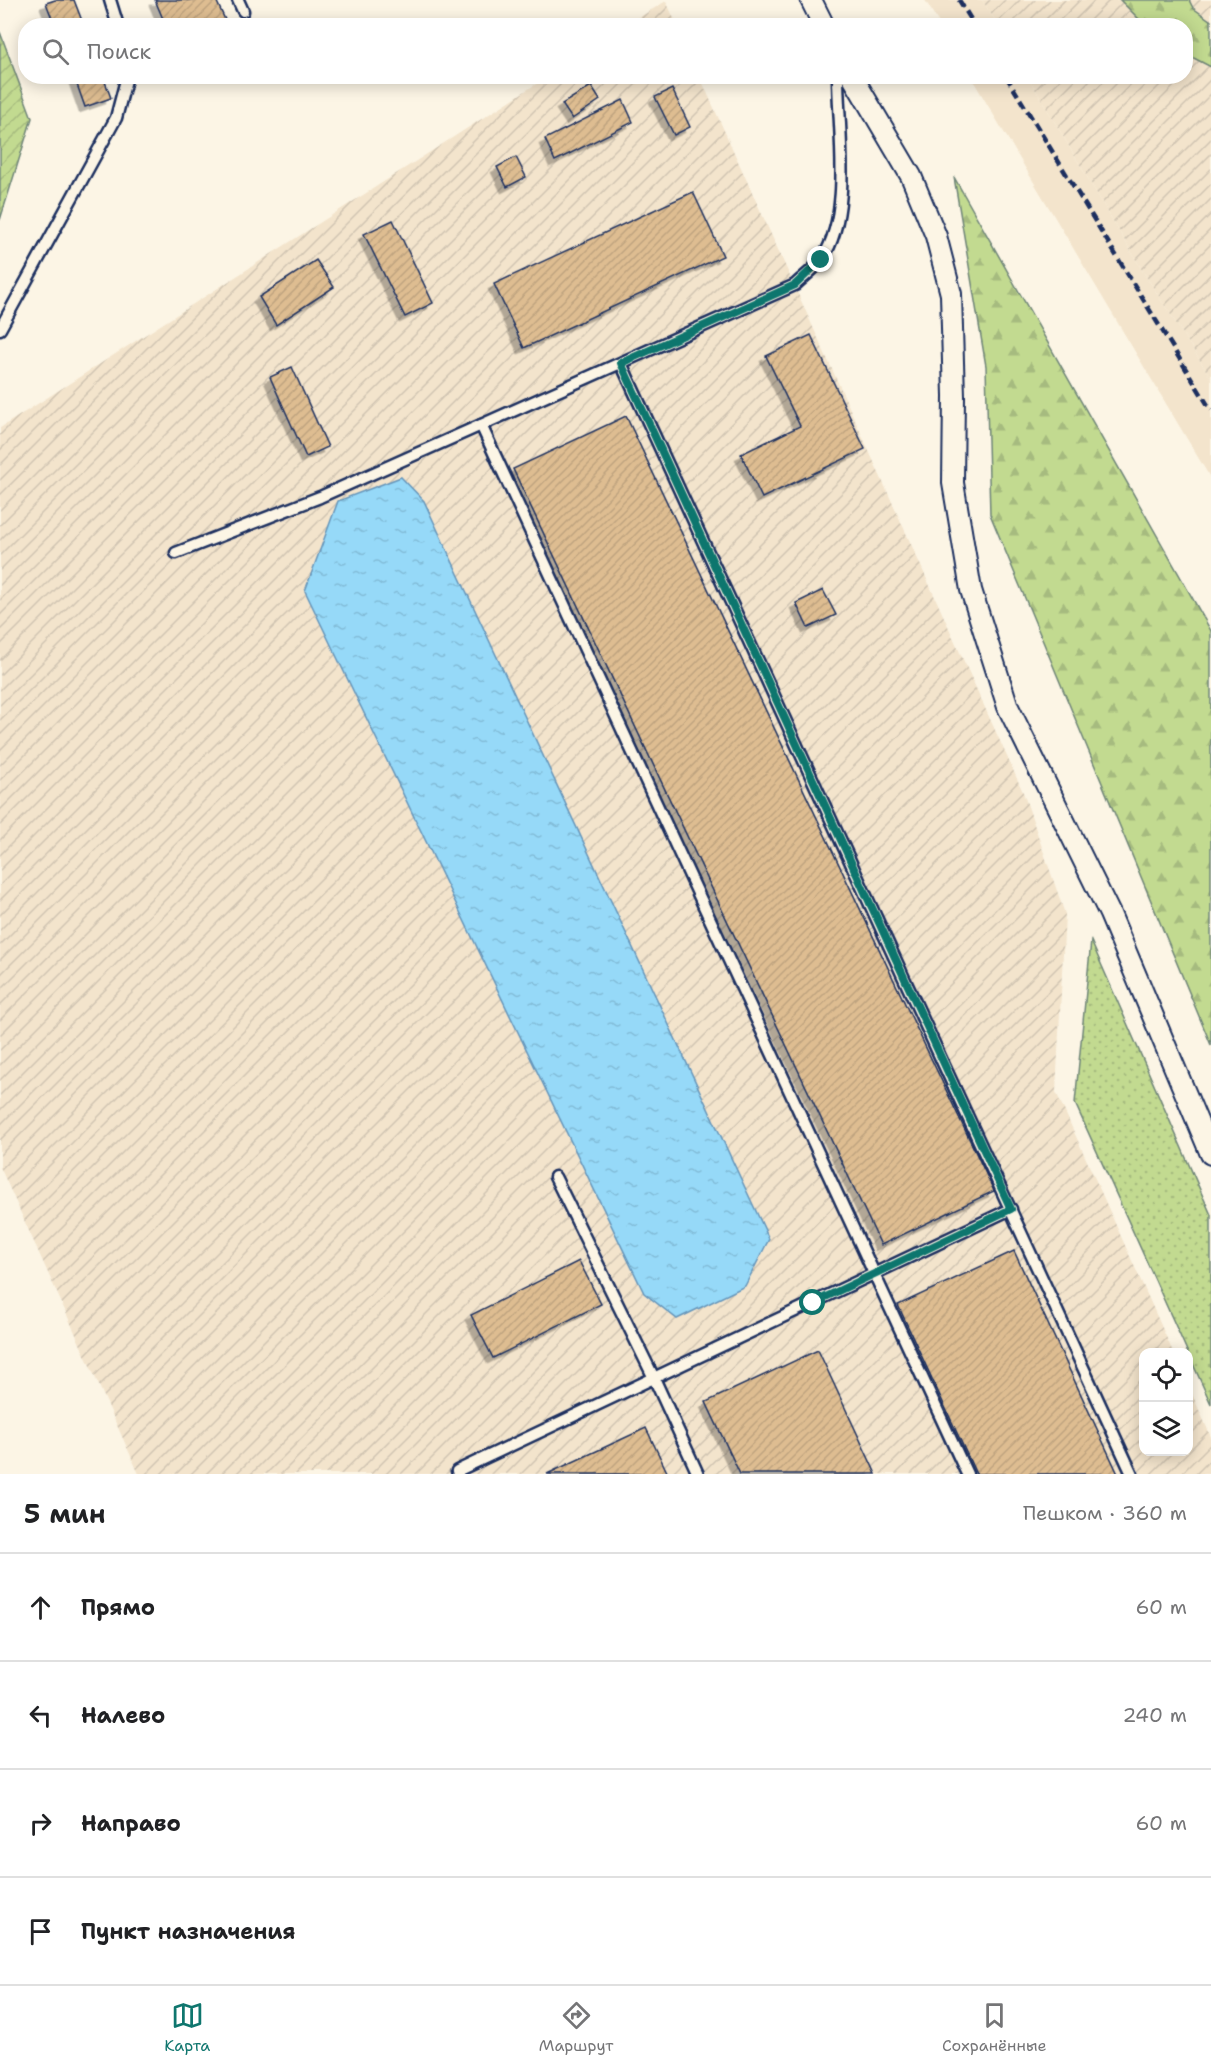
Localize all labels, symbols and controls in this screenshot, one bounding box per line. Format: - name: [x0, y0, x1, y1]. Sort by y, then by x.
- search box: [18, 18, 1193, 84]
- icon: search: [39, 35, 72, 68]
- text: Поиск: [87, 37, 151, 66]
- route end: [807, 246, 833, 272]
- route start: [799, 1289, 825, 1315]
- map controls: [1139, 1348, 1193, 1456]
- button: locate: [1139, 1348, 1193, 1402]
- button: layers: [1139, 1402, 1193, 1456]
- text: 5 мин: [24, 1496, 105, 1531]
- text: Пешком · 360 m: [1023, 1500, 1187, 1526]
- icon: ahead: [24, 1591, 57, 1624]
- text: Прямо: [81, 1593, 155, 1622]
- text: 60 m: [1135, 1594, 1187, 1620]
- icon: left: [24, 1699, 57, 1732]
- text: Налево: [81, 1701, 165, 1730]
- text: 240 m: [1122, 1702, 1187, 1728]
- icon: right: [24, 1807, 57, 1840]
- text: Направо: [81, 1809, 181, 1838]
- text: 60 m: [1135, 1810, 1187, 1836]
- icon: arrive: [24, 1915, 57, 1948]
- text: Пункт назначения: [81, 1917, 295, 1946]
- tab: Карта: [164, 1999, 210, 2056]
- tab: Маршрут: [539, 1999, 613, 2056]
- tab: Сохранённые: [942, 1999, 1047, 2056]

